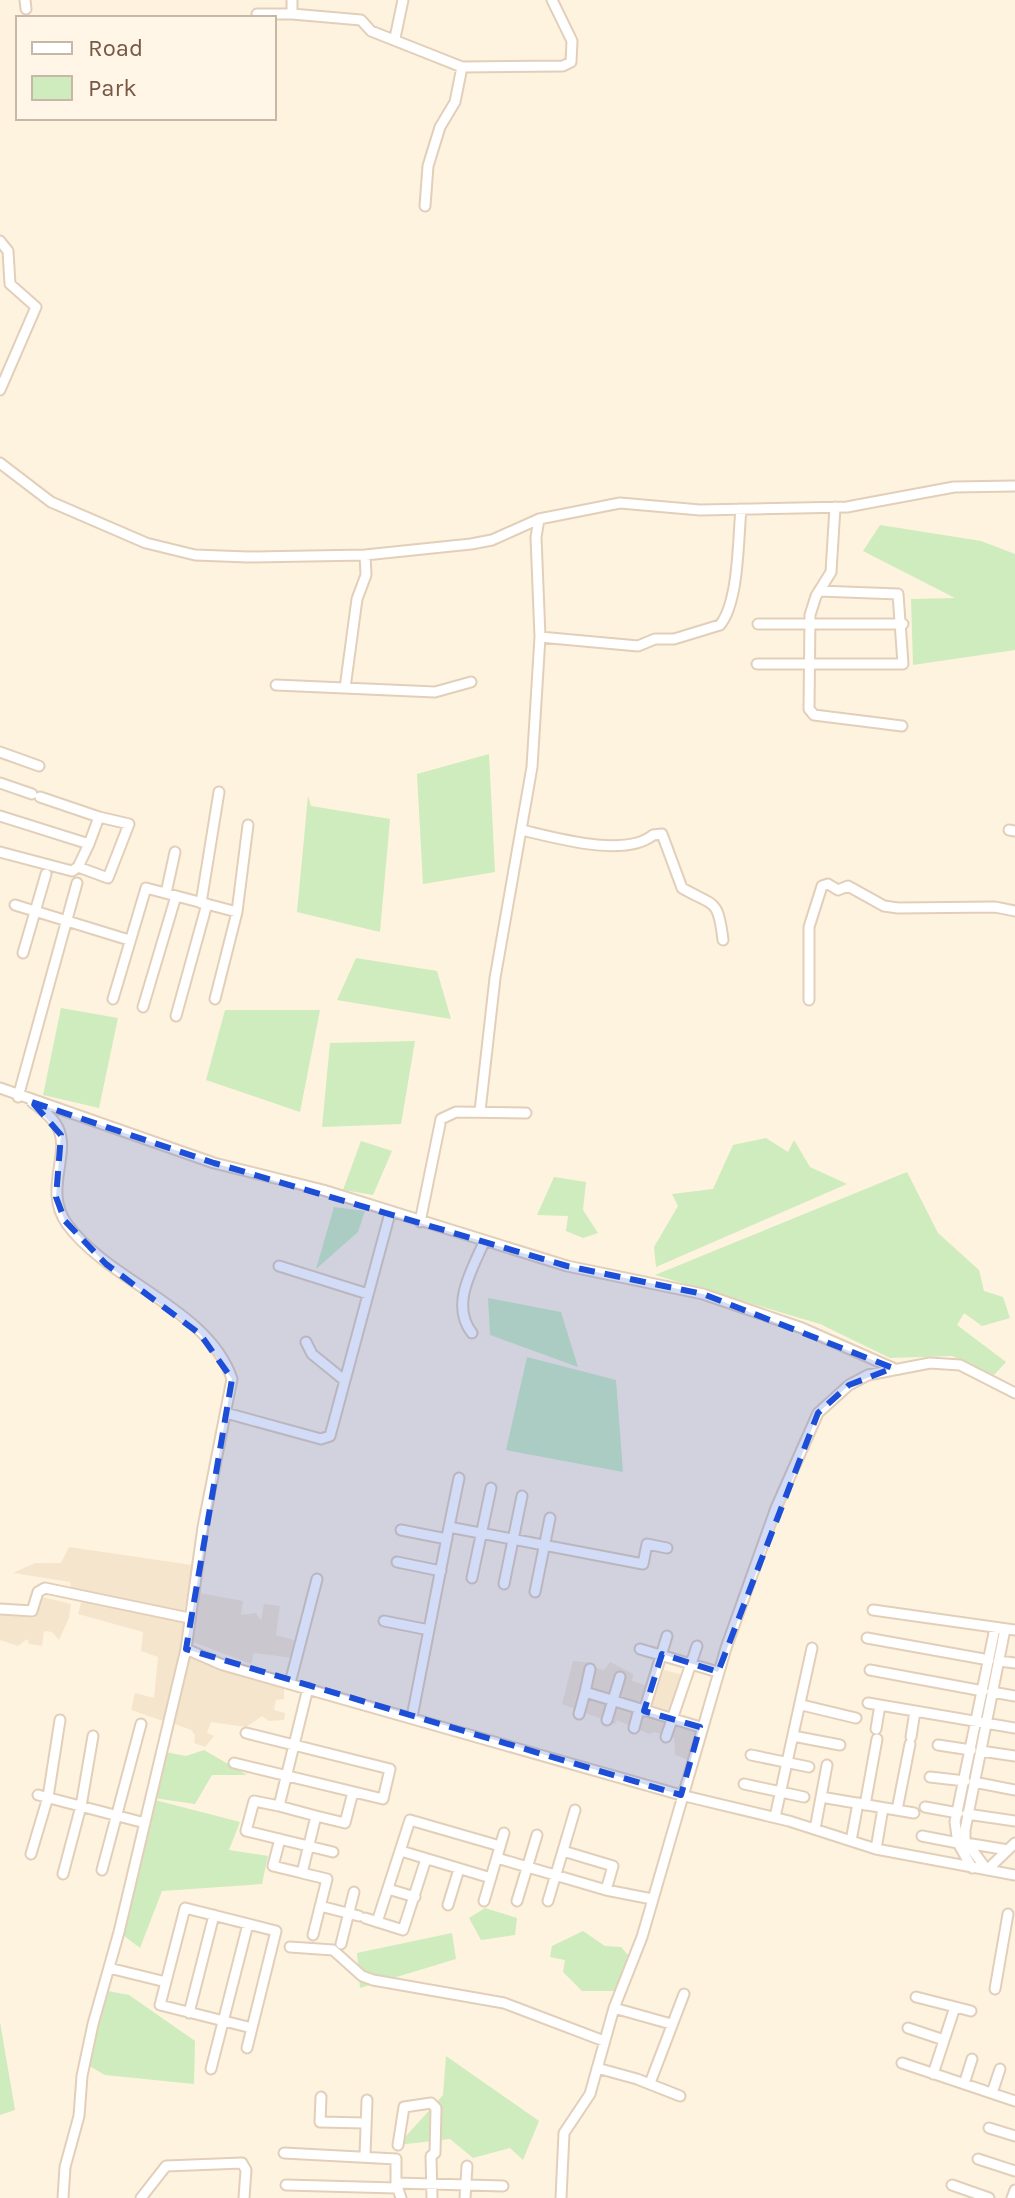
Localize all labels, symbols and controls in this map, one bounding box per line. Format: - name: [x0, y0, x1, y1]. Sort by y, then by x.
- legend: [16, 16, 276, 120]
- text: Road: [88, 34, 143, 62]
- text: Park: [88, 74, 137, 102]

